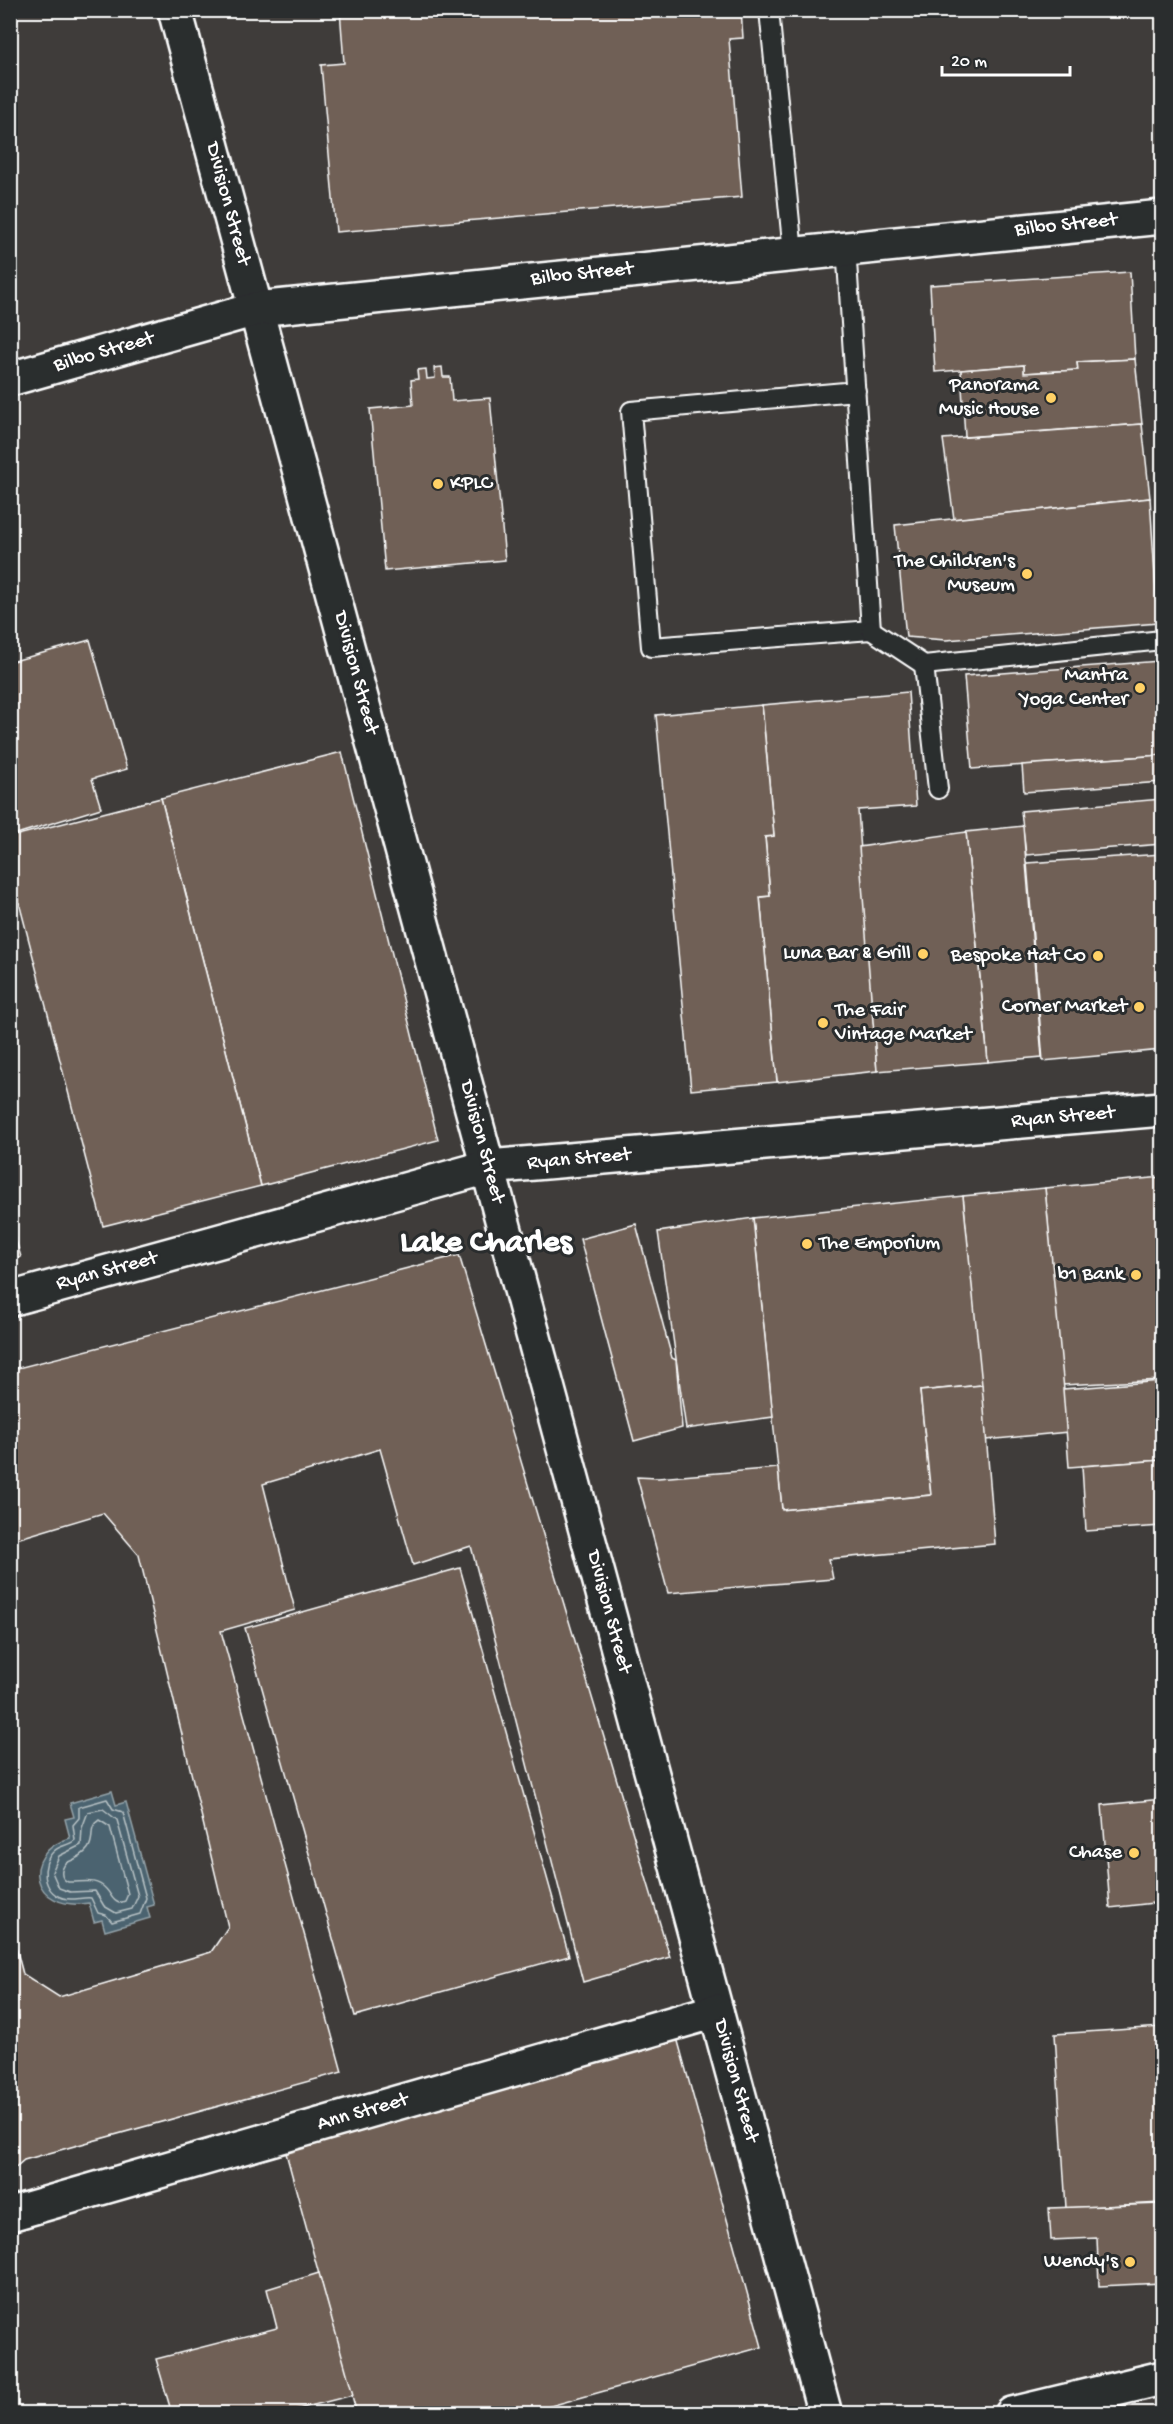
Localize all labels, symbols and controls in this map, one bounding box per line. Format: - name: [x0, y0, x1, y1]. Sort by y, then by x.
- scale bar: [942, 39, 1070, 77]
- text: 20 m: [951, 52, 987, 73]
- street label: Division Street: [198, 138, 256, 271]
- street label: Bilbo Street: [1013, 208, 1121, 244]
- street label: Bilbo Street: [529, 257, 637, 293]
- street label: Bilbo Street: [50, 326, 159, 379]
- place label: Panorama Music House: [939, 374, 1040, 423]
- marker: Panorama Music House: [1044, 391, 1058, 405]
- place label: KPLC: [450, 472, 494, 497]
- marker: KPLC: [431, 477, 445, 491]
- place label: The Children's Museum: [893, 550, 1016, 599]
- marker: The Children's Museum: [1020, 567, 1034, 581]
- street label: Division Street: [326, 607, 384, 740]
- place label: Mantra Yoga Center: [1018, 664, 1130, 713]
- marker: Mantra Yoga Center: [1133, 681, 1147, 695]
- place label: Luna Bar & Grill: [783, 942, 911, 967]
- place label: Bespoke Hat Co: [950, 944, 1086, 969]
- marker: Luna Bar & Grill: [916, 947, 930, 961]
- marker: Bespoke Hat Co: [1091, 949, 1105, 963]
- place label: Corner Market: [1002, 995, 1129, 1020]
- place label: The Fair Vintage Market: [834, 999, 974, 1048]
- marker: Corner Market: [1132, 1000, 1146, 1014]
- marker: The Fair Vintage Market: [816, 1016, 830, 1030]
- street label: Division Street: [452, 1076, 510, 1209]
- street label: Ryan Street: [1010, 1101, 1118, 1135]
- street label: Ryan Street: [526, 1143, 634, 1177]
- district label: Lake Charles: [400, 1225, 574, 1263]
- place label: The Emporium: [818, 1232, 940, 1257]
- marker: The Emporium: [800, 1237, 814, 1251]
- street label: Ryan Street: [54, 1246, 163, 1298]
- place label: b1 Bank: [1058, 1263, 1127, 1288]
- marker: b1 Bank: [1129, 1268, 1143, 1282]
- street label: Division Street: [579, 1546, 637, 1679]
- place label: Chase: [1069, 1841, 1123, 1866]
- marker: Chase: [1127, 1846, 1141, 1860]
- street label: Division Street: [706, 2015, 764, 2148]
- street label: Ann Street: [315, 2087, 414, 2138]
- place label: Wendy's: [1044, 2250, 1119, 2275]
- marker: Wendy's: [1123, 2255, 1137, 2269]

